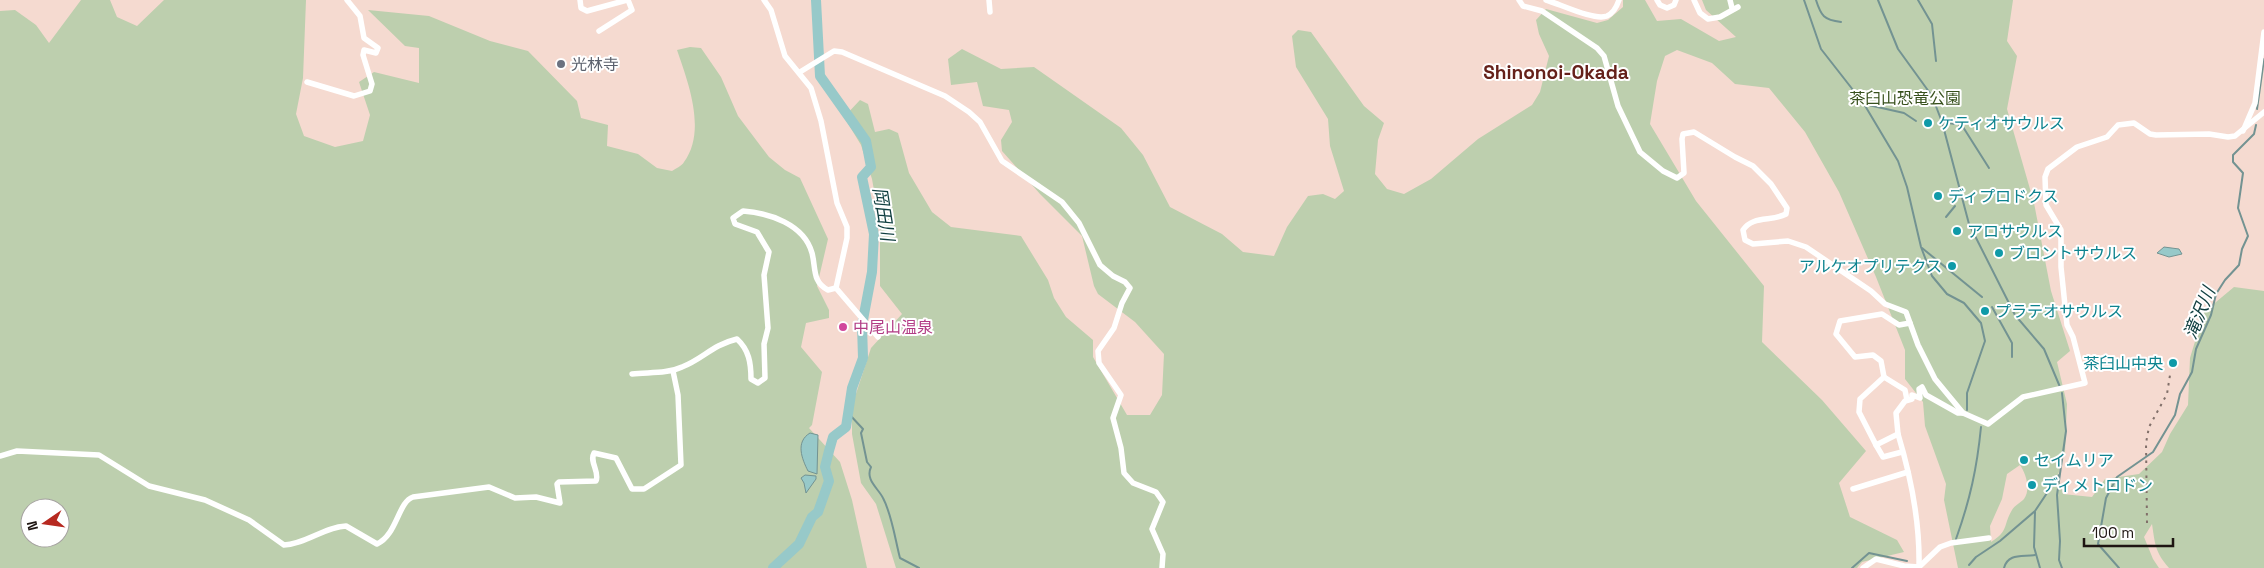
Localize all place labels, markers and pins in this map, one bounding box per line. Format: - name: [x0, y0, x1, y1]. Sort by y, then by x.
- place label: 光林寺: [571, 54, 619, 75]
- marker: 光林寺: [555, 58, 567, 70]
- place label: ケティオサウルス: [1938, 113, 2065, 134]
- marker: ケティオサウルス: [1922, 117, 1934, 129]
- place label: ディプロドクス: [1948, 186, 2058, 207]
- marker: ディプロドクス: [1932, 190, 1944, 202]
- place label: アロサウルス: [1967, 221, 2063, 242]
- marker: アロサウルス: [1951, 225, 1963, 237]
- place label: ブロントサウルス: [2009, 243, 2137, 264]
- marker: ブロントサウルス: [1993, 247, 2005, 259]
- place label: アルケオプリテクス: [1799, 256, 1942, 277]
- marker: アルケオプリテクス: [1946, 260, 1958, 272]
- place label: プラテオサウルス: [1995, 301, 2123, 322]
- marker: プラテオサウルス: [1979, 305, 1991, 317]
- place label: 中尾山温泉: [853, 317, 933, 338]
- marker: 中尾山温泉: [837, 321, 849, 333]
- place label: 茶臼山中央: [2083, 353, 2163, 374]
- marker: 茶臼山中央: [2167, 357, 2179, 369]
- place label: セイムリア: [2034, 450, 2114, 471]
- marker: セイムリア: [2018, 454, 2030, 466]
- place label: ディメトロドン: [2042, 475, 2153, 496]
- marker: ディメトロドン: [2026, 479, 2038, 491]

